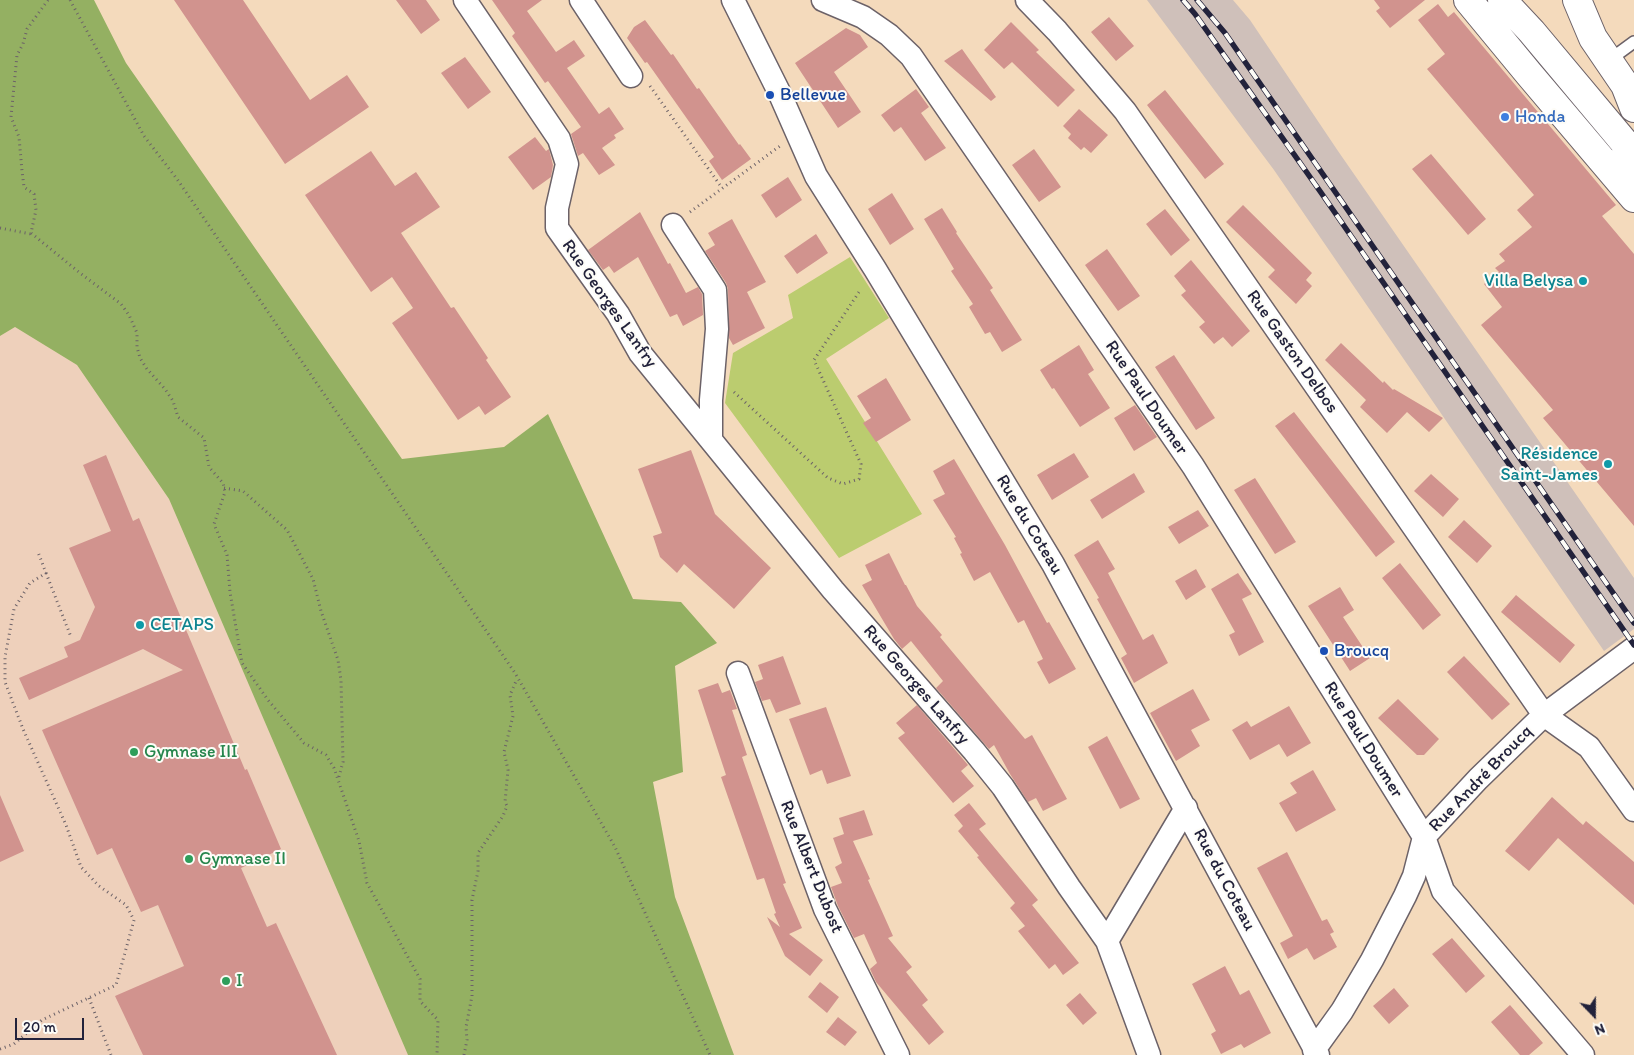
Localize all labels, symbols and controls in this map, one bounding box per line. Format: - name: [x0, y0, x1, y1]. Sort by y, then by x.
- place label: Bellevue: [780, 84, 846, 106]
- marker: Bellevue: [764, 89, 776, 101]
- place label: Honda: [1515, 106, 1565, 128]
- marker: Honda: [1499, 111, 1511, 123]
- street label: Rue Georges Lanfry: [557, 236, 661, 372]
- place label: Villa Belysa: [1484, 270, 1573, 292]
- marker: Villa Belysa: [1577, 275, 1589, 287]
- street label: Rue Gaston Delbos: [1241, 286, 1343, 418]
- street label: Rue Paul Doumer: [1100, 337, 1192, 459]
- place label: Résidence Saint-James: [1500, 443, 1598, 486]
- marker: Résidence Saint-James: [1602, 458, 1614, 470]
- street label: Rue du Coteau: [991, 471, 1067, 579]
- place label: CETAPS: [150, 614, 214, 636]
- marker: CETAPS: [134, 619, 146, 631]
- street label: Rue Georges Lanfry: [858, 621, 974, 749]
- place label: Broucq: [1334, 640, 1389, 662]
- marker: Broucq: [1318, 645, 1330, 657]
- street label: Rue Paul Doumer: [1319, 678, 1407, 802]
- street label: Rue André Broucq: [1425, 721, 1537, 837]
- place label: Gymnase III: [144, 741, 238, 763]
- marker: Gymnase III: [128, 746, 140, 758]
- street label: Rue Albert Dubost: [775, 798, 847, 936]
- street label: Rue du Coteau: [1188, 825, 1260, 935]
- place label: Gymnase II: [199, 848, 286, 870]
- marker: Gymnase II: [183, 853, 195, 865]
- place label: I: [236, 970, 243, 992]
- marker: I: [220, 975, 232, 987]
- north arrow: [1569, 990, 1619, 1040]
- scale bar: [18, 1008, 86, 1040]
- text: 20 m: [23, 1018, 56, 1036]
- text: N: [1592, 1020, 1607, 1039]

